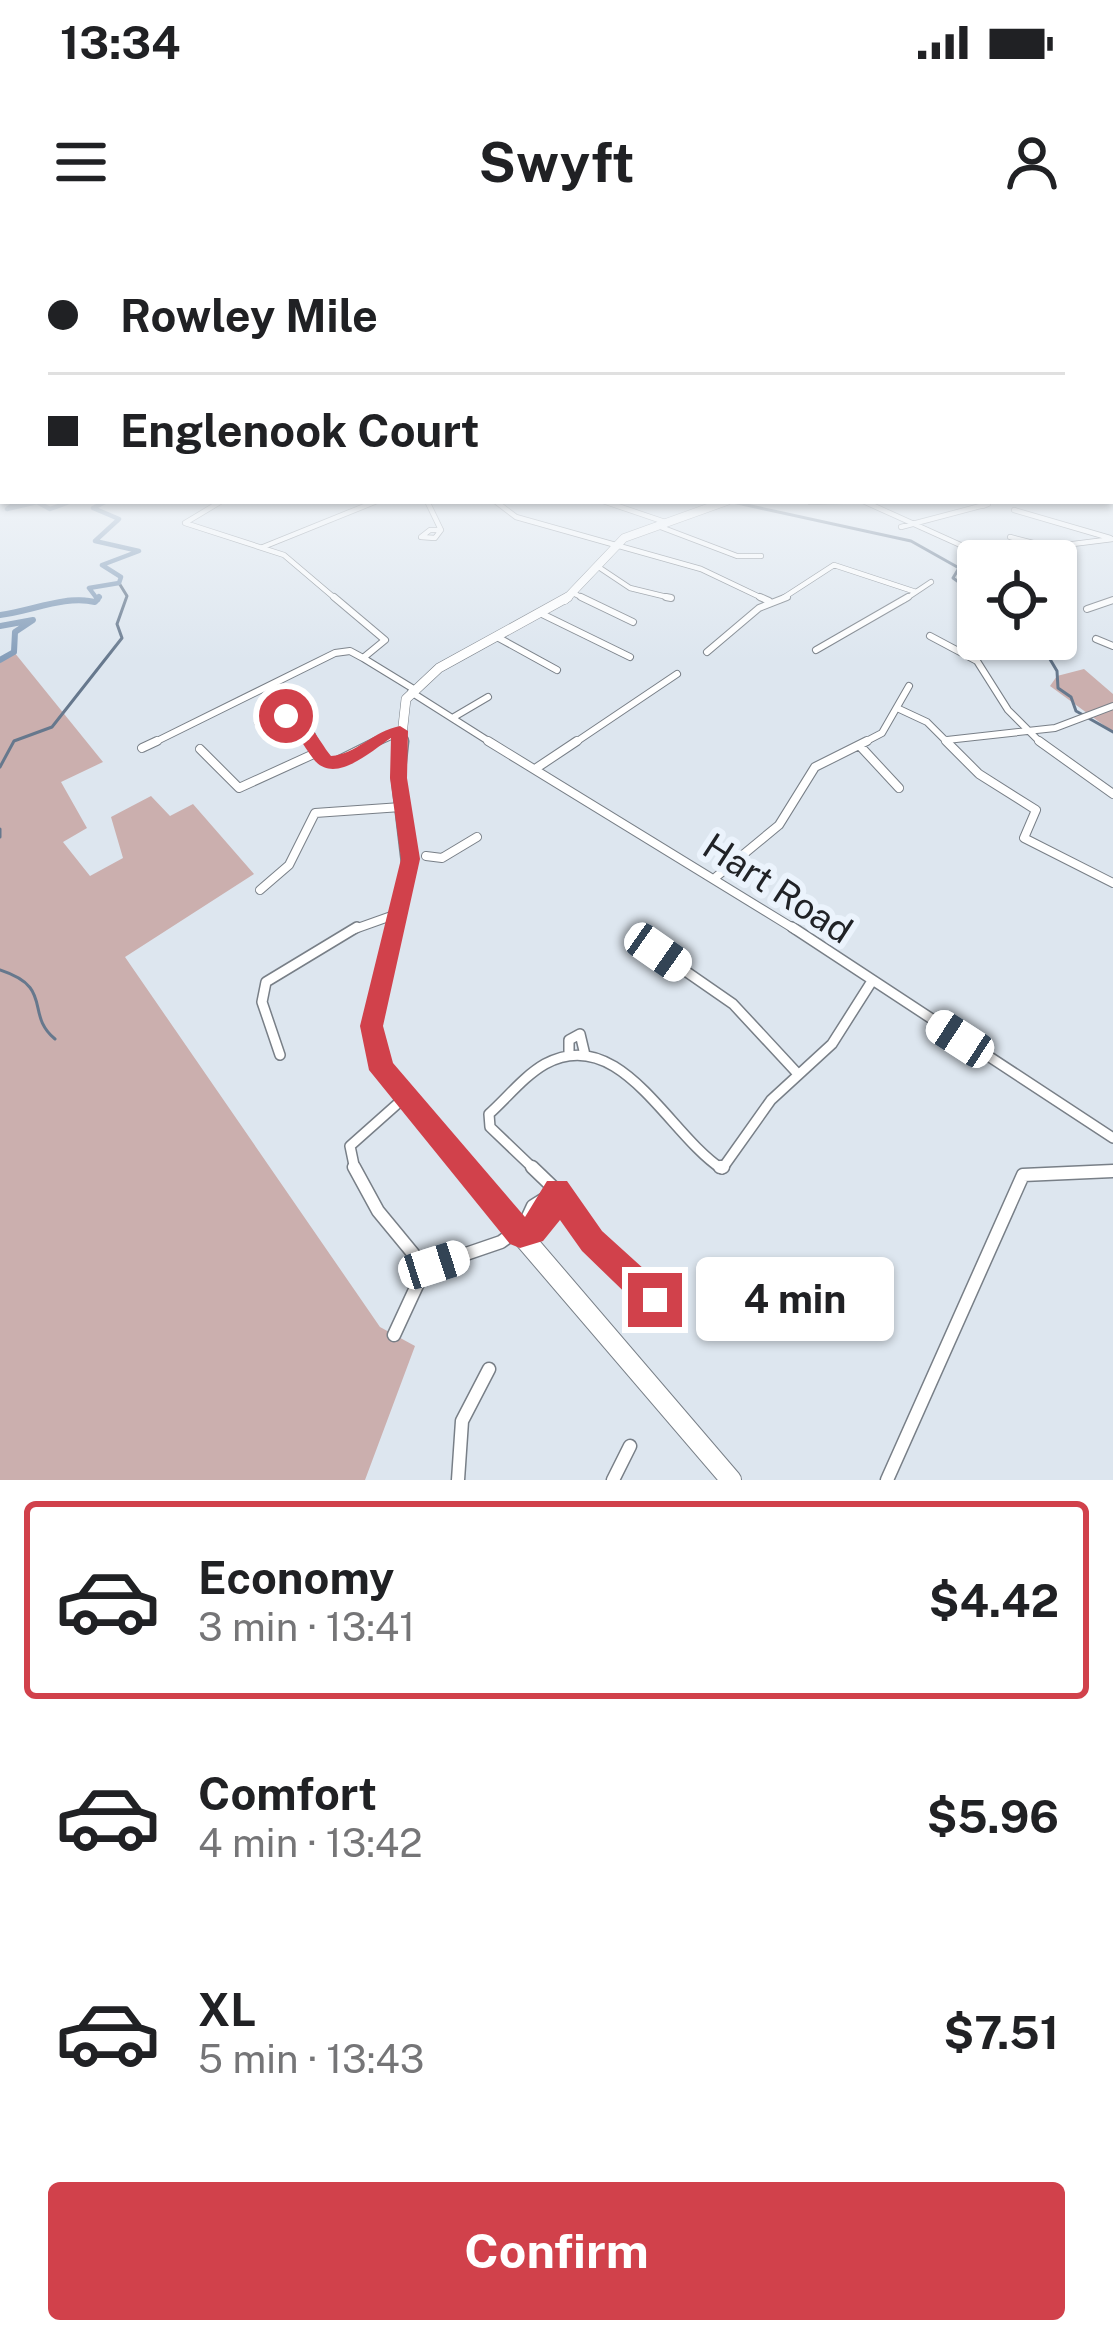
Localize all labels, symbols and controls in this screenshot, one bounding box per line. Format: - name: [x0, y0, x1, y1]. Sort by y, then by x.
- text: 13:34: [60, 16, 181, 69]
- icon: menu: [48, 129, 114, 195]
- icon: person: [999, 129, 1065, 195]
- text: Swyft: [479, 131, 634, 194]
- text: Rowley Mile: [120, 289, 378, 342]
- text: Englenook Court: [120, 404, 479, 457]
- map controls: [957, 540, 1077, 660]
- button: locate: [957, 540, 1077, 660]
- route start: [259, 689, 313, 743]
- street label: Hart Road: [696, 824, 860, 952]
- car: [618, 917, 698, 987]
- car: [920, 1004, 1000, 1074]
- car: [394, 1237, 474, 1293]
- callout: 4 min: [697, 1258, 895, 1342]
- route end: [628, 1273, 682, 1327]
- text: 4 min: [744, 1276, 846, 1322]
- icon: car: [54, 1546, 162, 1654]
- text: Economy: [198, 1551, 394, 1604]
- text: $4.42: [929, 1574, 1059, 1627]
- text: 3 min · 13:41: [198, 1604, 415, 1650]
- icon: car: [54, 1762, 162, 1870]
- text: Comfort: [198, 1767, 377, 1820]
- text: $5.96: [927, 1790, 1059, 1843]
- text: 4 min · 13:42: [198, 1820, 423, 1866]
- icon: car: [54, 1978, 162, 2086]
- text: XL: [198, 1983, 256, 2036]
- text: $7.51: [944, 2006, 1059, 2059]
- text: 5 min · 13:43: [198, 2036, 424, 2082]
- button: Confirm: [48, 2182, 1065, 2320]

